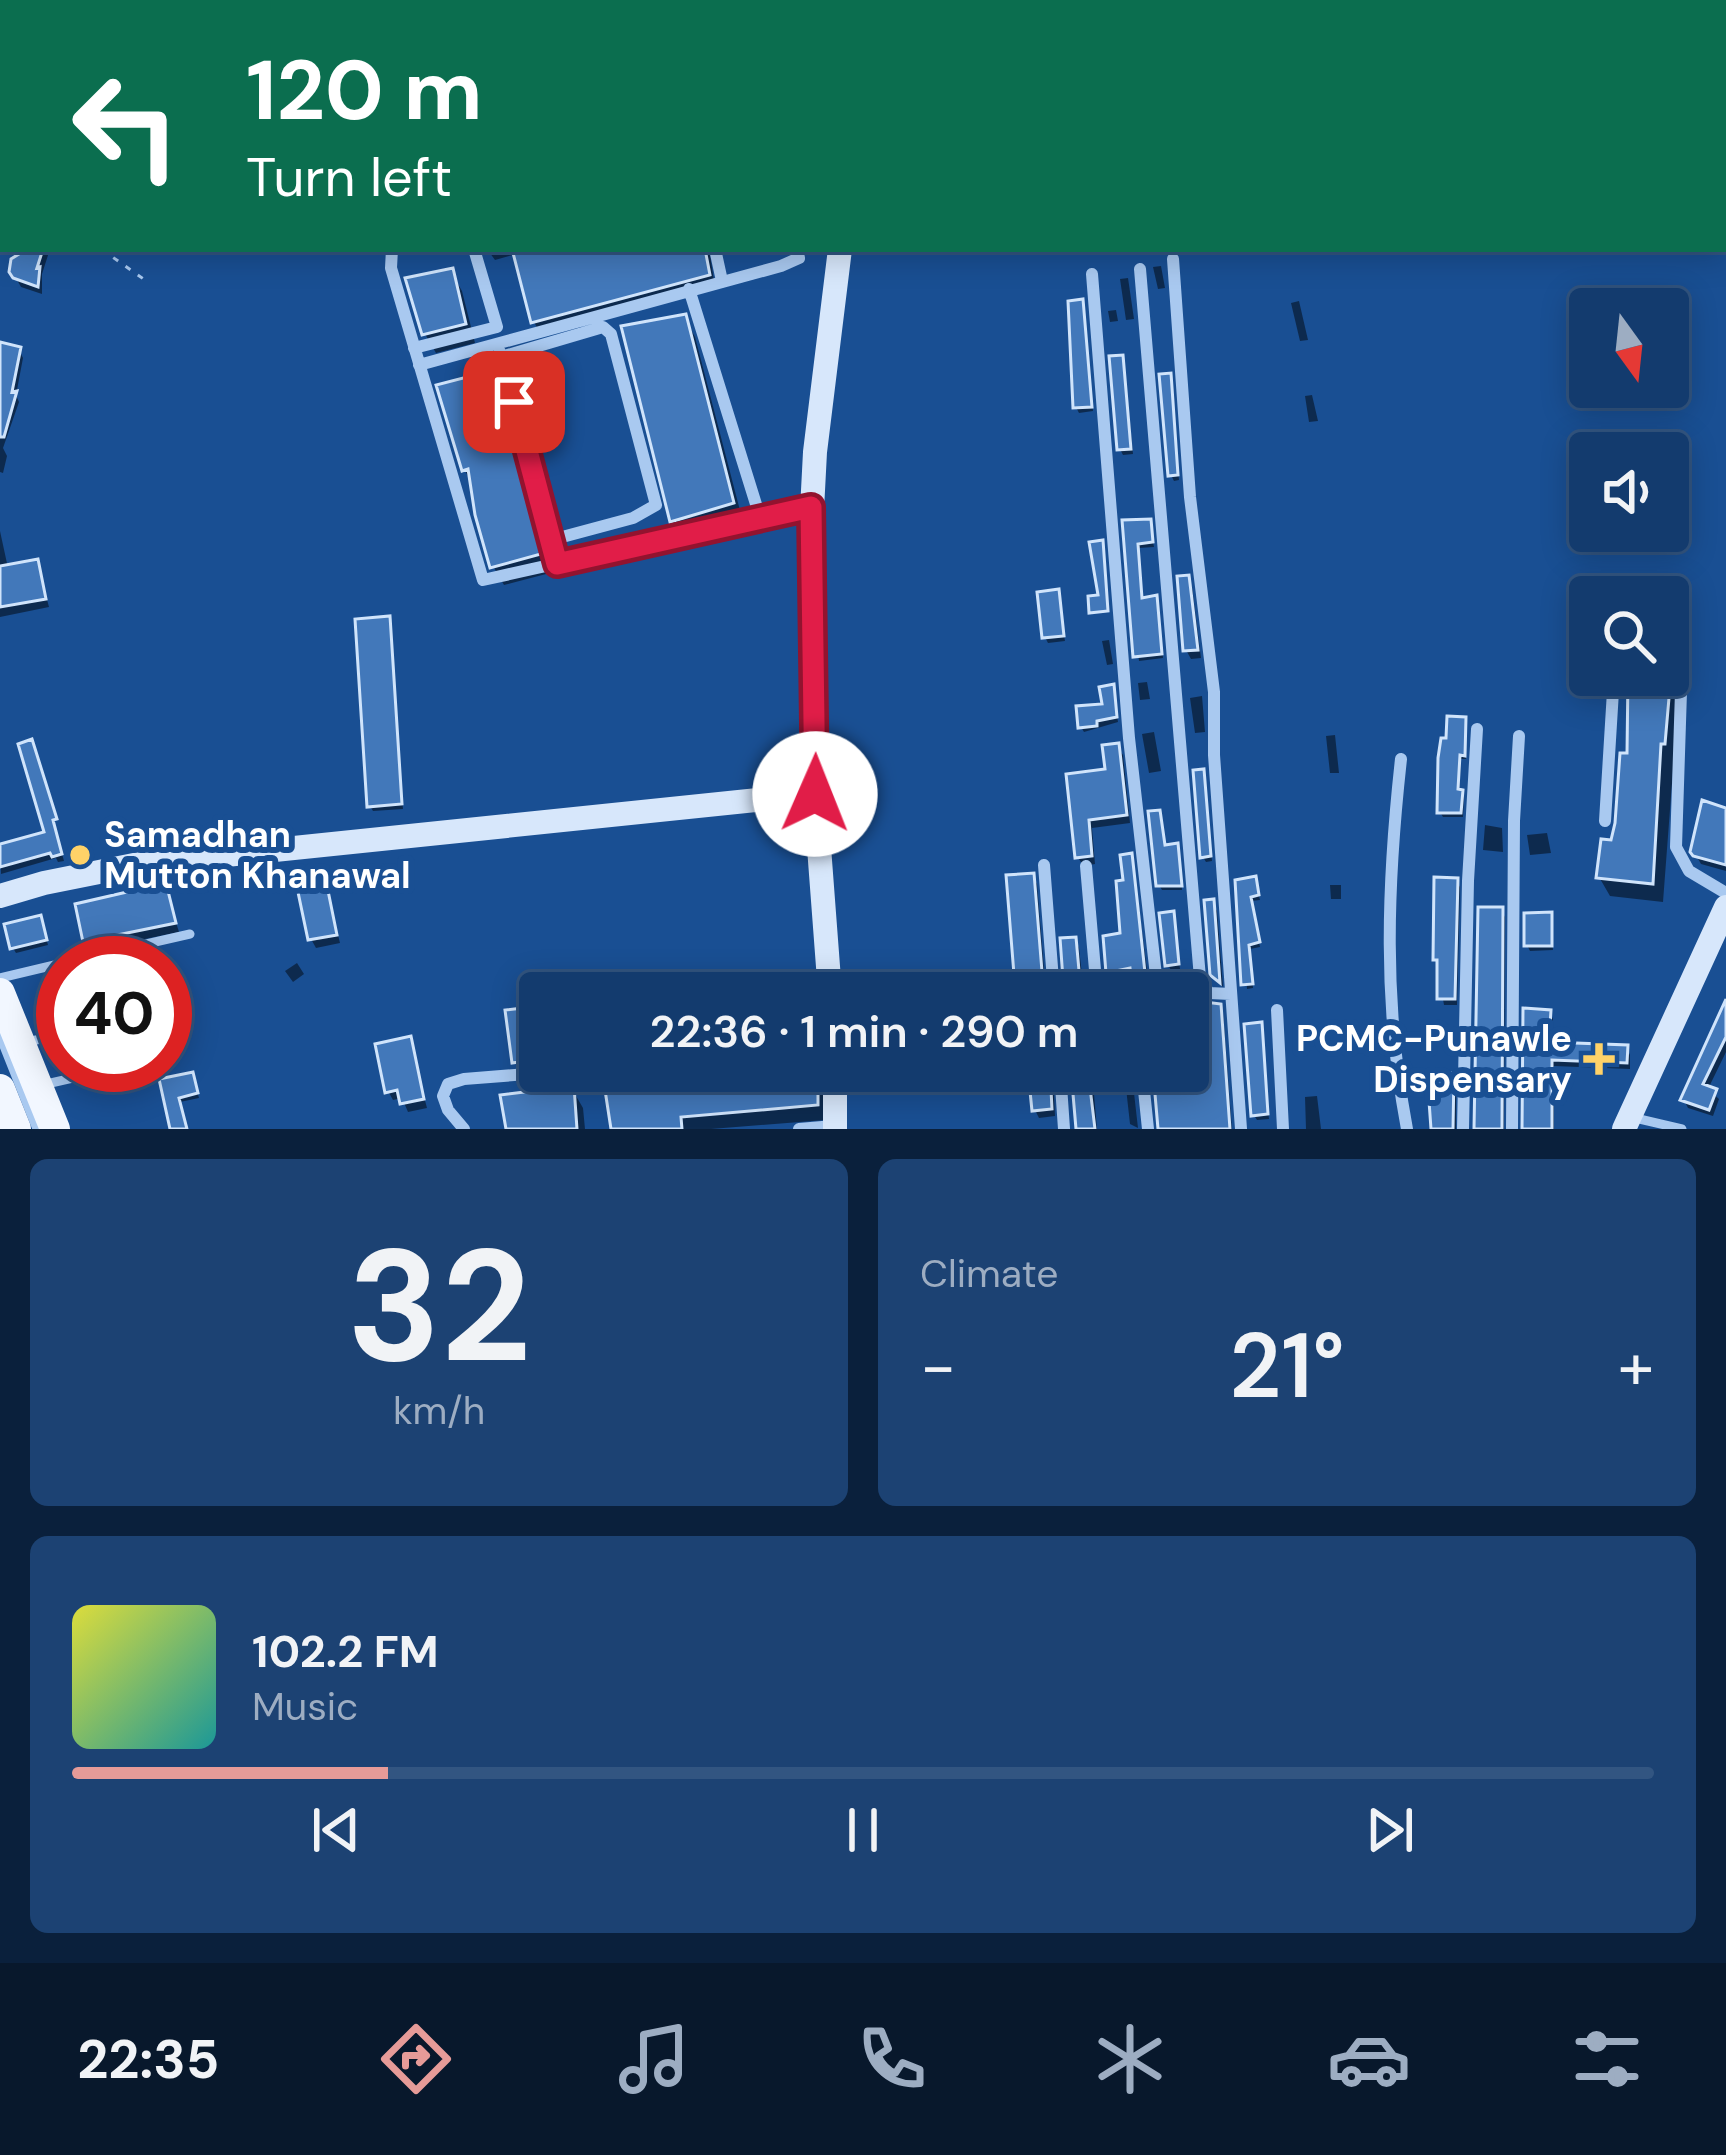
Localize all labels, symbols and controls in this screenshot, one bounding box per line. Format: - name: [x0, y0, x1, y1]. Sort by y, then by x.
- text: 120 m: [246, 36, 483, 145]
- icon: left: [48, 48, 204, 204]
- text: Turn left: [246, 142, 452, 213]
- north arrow: [1569, 288, 1689, 408]
- map controls: [1569, 288, 1689, 696]
- pin: [463, 351, 565, 453]
- icon: arrive: [481, 369, 547, 435]
- button: sound: [1569, 432, 1689, 552]
- button: search: [1569, 576, 1689, 696]
- position arrow: [752, 731, 878, 857]
- place label: Samadhan Mutton Khanawal: [104, 811, 411, 899]
- marker: Samadhan Mutton Khanawal: [67, 842, 93, 868]
- speed limit sign: 40: [36, 936, 192, 1092]
- text: 22:36 · 1 min · 290 m: [650, 1002, 1078, 1061]
- place label: PCMC-Punawle Dispensary: [1296, 1015, 1572, 1103]
- marker: PCMC-Punawle Dispensary: [1583, 1043, 1615, 1075]
- text: 32: [347, 1205, 531, 1408]
- text: Climate: [920, 1248, 1058, 1299]
- text: 21°: [1229, 1308, 1345, 1425]
- text: −: [920, 1324, 956, 1409]
- text: +: [1618, 1324, 1654, 1409]
- text: km/h: [393, 1385, 485, 1436]
- text: 102.2 FM: [252, 1622, 439, 1681]
- text: Music: [252, 1681, 358, 1732]
- icon: previous: [303, 1797, 369, 1863]
- icon: pause: [830, 1797, 896, 1863]
- icon: next: [1357, 1797, 1423, 1863]
- icon: directions: [374, 2017, 458, 2101]
- icon: music: [612, 2017, 696, 2101]
- icon: phone: [850, 2017, 934, 2101]
- icon: climate: [1088, 2017, 1172, 2101]
- icon: car: [1327, 2017, 1411, 2101]
- icon: filters: [1565, 2017, 1649, 2101]
- text: 22:35: [77, 2024, 219, 2095]

